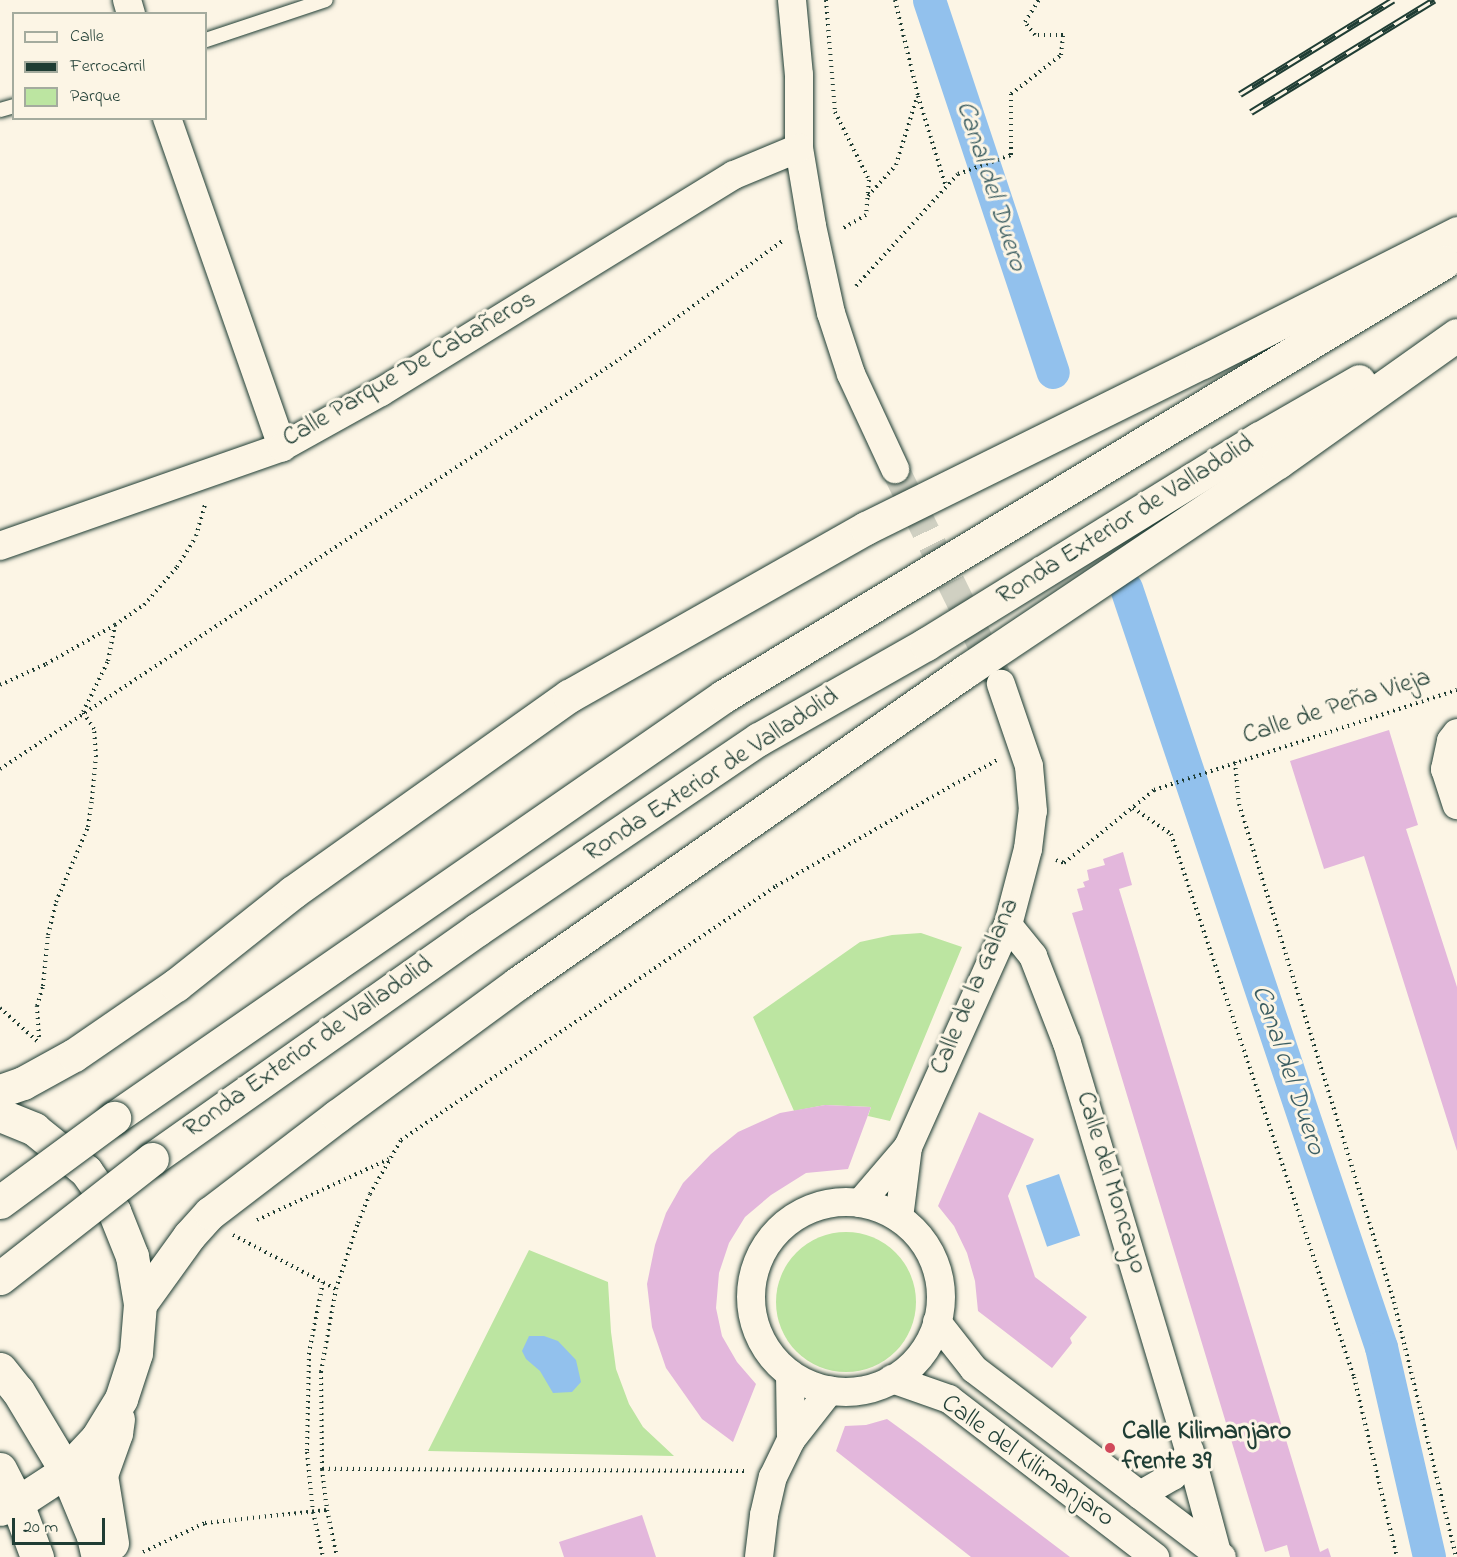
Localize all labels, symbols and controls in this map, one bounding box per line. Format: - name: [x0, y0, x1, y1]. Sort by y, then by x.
- legend: [12, 12, 207, 120]
- text: Calle: [70, 24, 104, 50]
- text: Ferrocarril: [70, 54, 145, 80]
- text: Parque: [70, 84, 120, 110]
- water label: Canal del Duero: [948, 97, 1034, 275]
- street label: Calle Parque De Cabañeros: [278, 285, 542, 455]
- street label: Ronda Exterior de Valladolid: [992, 429, 1260, 613]
- street label: Calle de Peña Vieja: [1239, 663, 1435, 753]
- street label: Ronda Exterior de Valladolid: [579, 682, 845, 870]
- street label: Calle de la Galana: [925, 894, 1027, 1080]
- street label: Ronda Exterior de Valladolid: [178, 950, 440, 1146]
- water label: Canal del Duero: [1244, 981, 1332, 1159]
- street label: Calle del Moncayo: [1067, 1088, 1153, 1278]
- street label: Calle del Kilimanjaro: [934, 1389, 1120, 1535]
- place label: Calle Kilimanjaro frente 39: [1122, 1417, 1291, 1478]
- marker: Calle Kilimanjaro frente 39: [1103, 1441, 1117, 1455]
- scale bar: [15, 1506, 108, 1544]
- text: 20 m: [23, 1515, 58, 1541]

